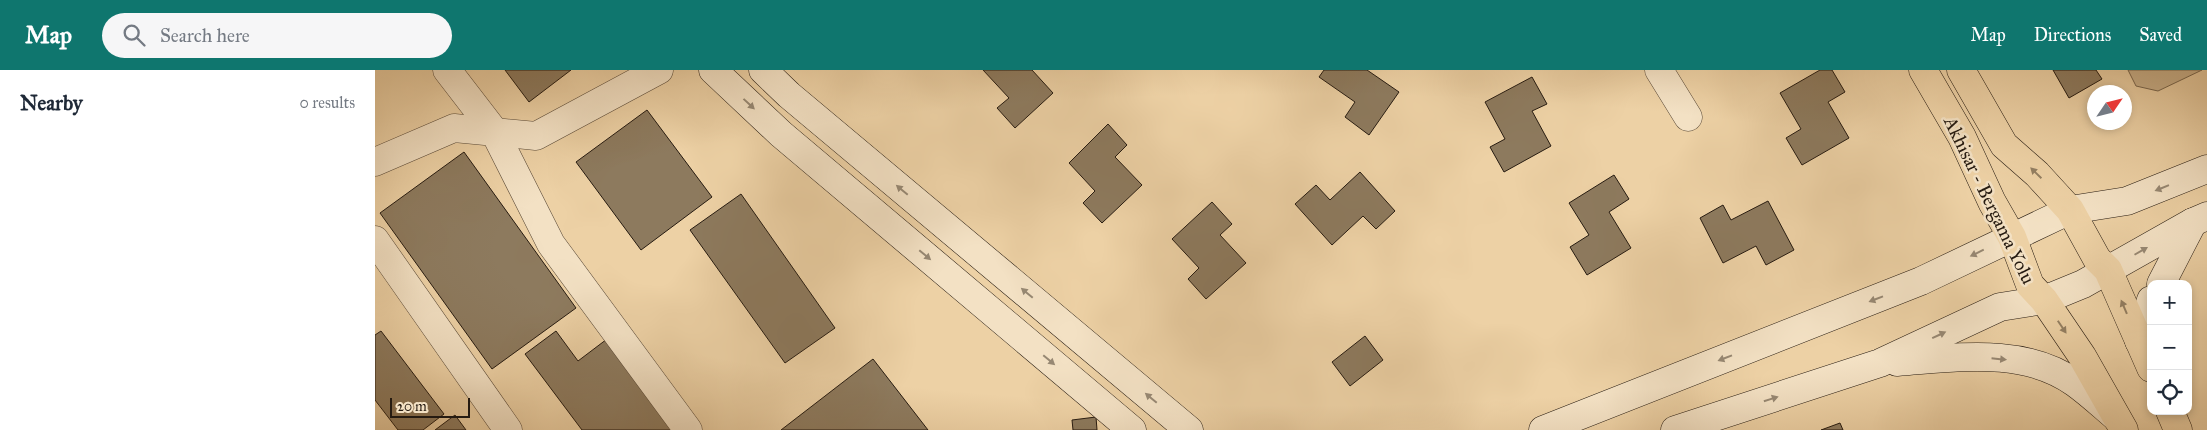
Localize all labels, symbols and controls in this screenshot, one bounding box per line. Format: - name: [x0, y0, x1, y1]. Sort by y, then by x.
- search box: [102, 13, 452, 58]
- text: Map: [25, 20, 72, 50]
- icon: search: [120, 21, 148, 49]
- text: Search here: [160, 24, 250, 47]
- text: Map: [1970, 24, 2006, 46]
- text: Directions: [2034, 24, 2111, 46]
- text: Saved: [2139, 24, 2182, 46]
- north arrow: [2087, 85, 2132, 130]
- text: Nearby: [20, 90, 83, 116]
- text: 0 results: [300, 93, 355, 112]
- one-way arrow: [742, 98, 754, 110]
- street label: Akhisar - Bergama Yolu: [1938, 112, 2040, 288]
- one-way arrow: [2030, 167, 2042, 179]
- one-way arrow: [896, 184, 909, 195]
- one-way arrow: [2155, 184, 2169, 192]
- one-way arrow: [2134, 247, 2149, 255]
- one-way arrow: [1970, 249, 1984, 257]
- one-way arrow: [918, 250, 931, 261]
- map controls: [2147, 280, 2192, 415]
- button: +: [2147, 280, 2192, 325]
- one-way arrow: [1021, 288, 1034, 299]
- one-way arrow: [1869, 295, 1883, 303]
- one-way arrow: [2120, 300, 2128, 314]
- one-way arrow: [2057, 320, 2067, 334]
- button: −: [2147, 325, 2192, 370]
- one-way arrow: [1932, 331, 1947, 340]
- one-way arrow: [1043, 354, 1055, 365]
- one-way arrow: [1717, 354, 1732, 362]
- one-way arrow: [1991, 355, 2007, 363]
- button: locate: [2147, 370, 2192, 415]
- one-way arrow: [1145, 393, 1158, 404]
- one-way arrow: [1764, 394, 1779, 402]
- scale bar: [390, 395, 470, 418]
- text: 20 m: [397, 398, 427, 415]

